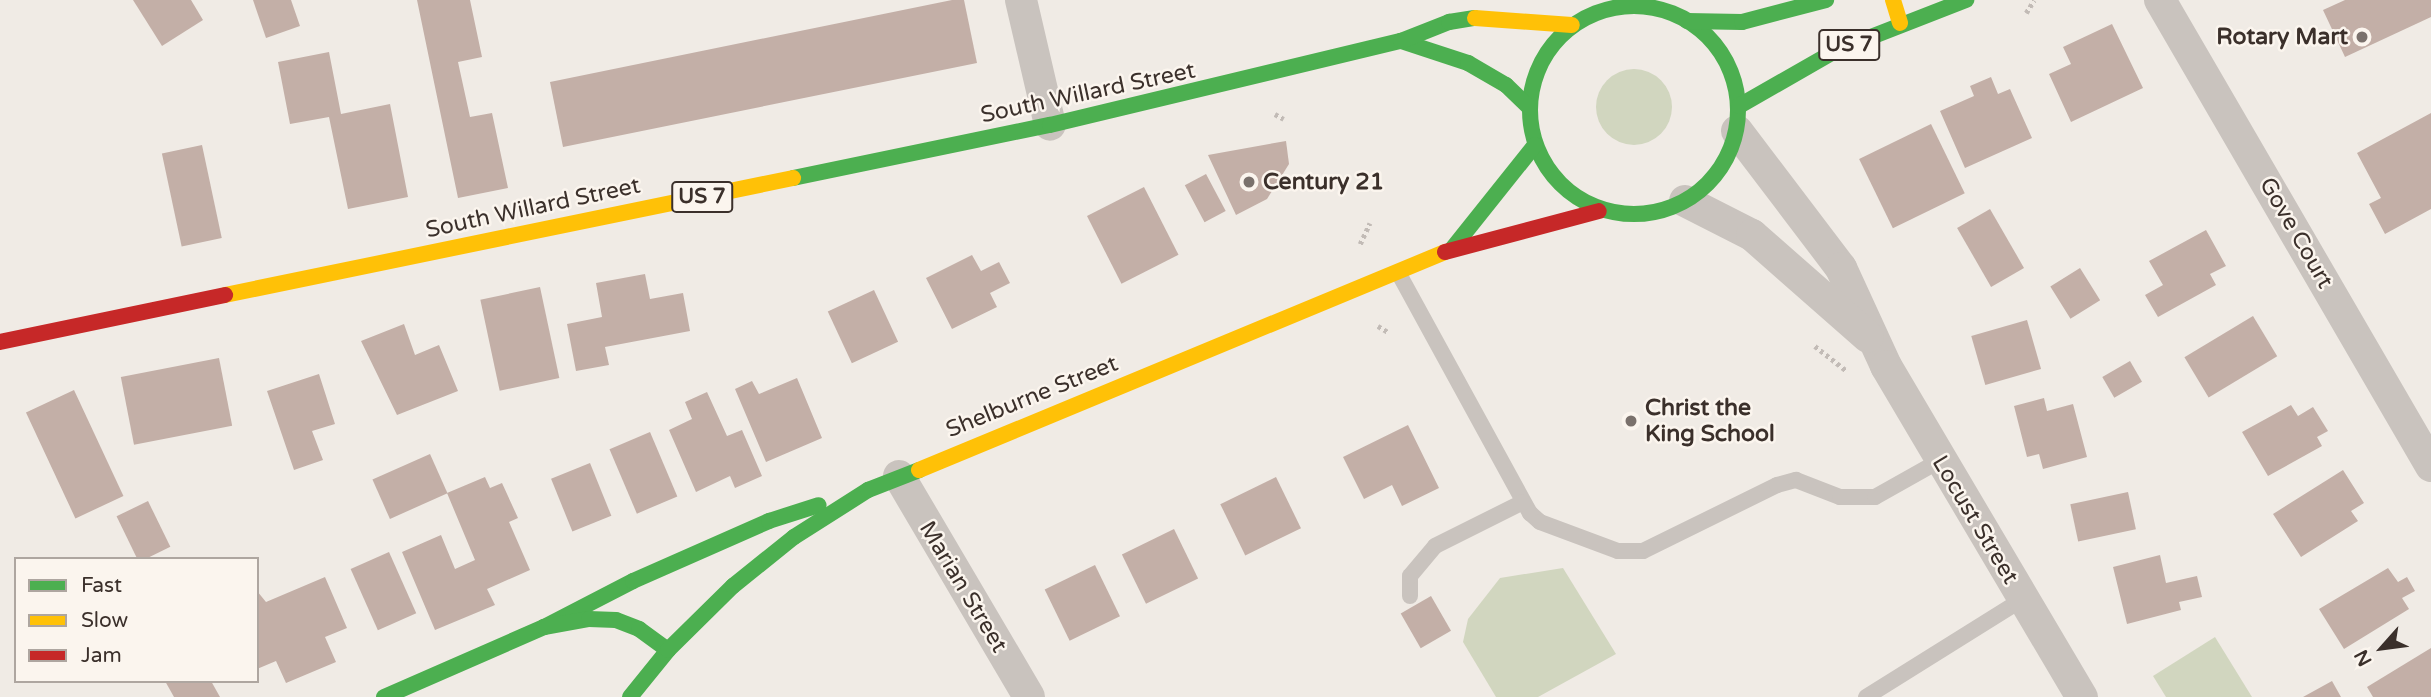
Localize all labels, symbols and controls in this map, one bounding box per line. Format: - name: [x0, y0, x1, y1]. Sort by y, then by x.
- place label: Rotary Mart: [2216, 23, 2348, 51]
- road number: US 7: [1818, 28, 1881, 62]
- marker: Rotary Mart: [2354, 29, 2370, 45]
- street label: South Willard Street: [978, 57, 1198, 129]
- place label: Century 21: [1263, 168, 1384, 196]
- street label: South Willard Street: [423, 172, 643, 244]
- street label: Gove Court: [2253, 173, 2339, 293]
- marker: Century 21: [1241, 174, 1257, 190]
- road number: US 7: [670, 180, 734, 214]
- street label: Shelburne Street: [942, 350, 1122, 444]
- place label: Christ the King School: [1645, 394, 1775, 448]
- marker: Christ the King School: [1623, 413, 1639, 429]
- street label: Locust Street: [1926, 451, 2024, 589]
- street label: Marian Street: [913, 516, 1013, 658]
- legend: [14, 557, 259, 683]
- text: Fast: [81, 573, 122, 598]
- text: Slow: [81, 608, 128, 633]
- north arrow: [2347, 613, 2417, 683]
- text: Jam: [81, 643, 122, 668]
- text: N: [2350, 646, 2377, 670]

